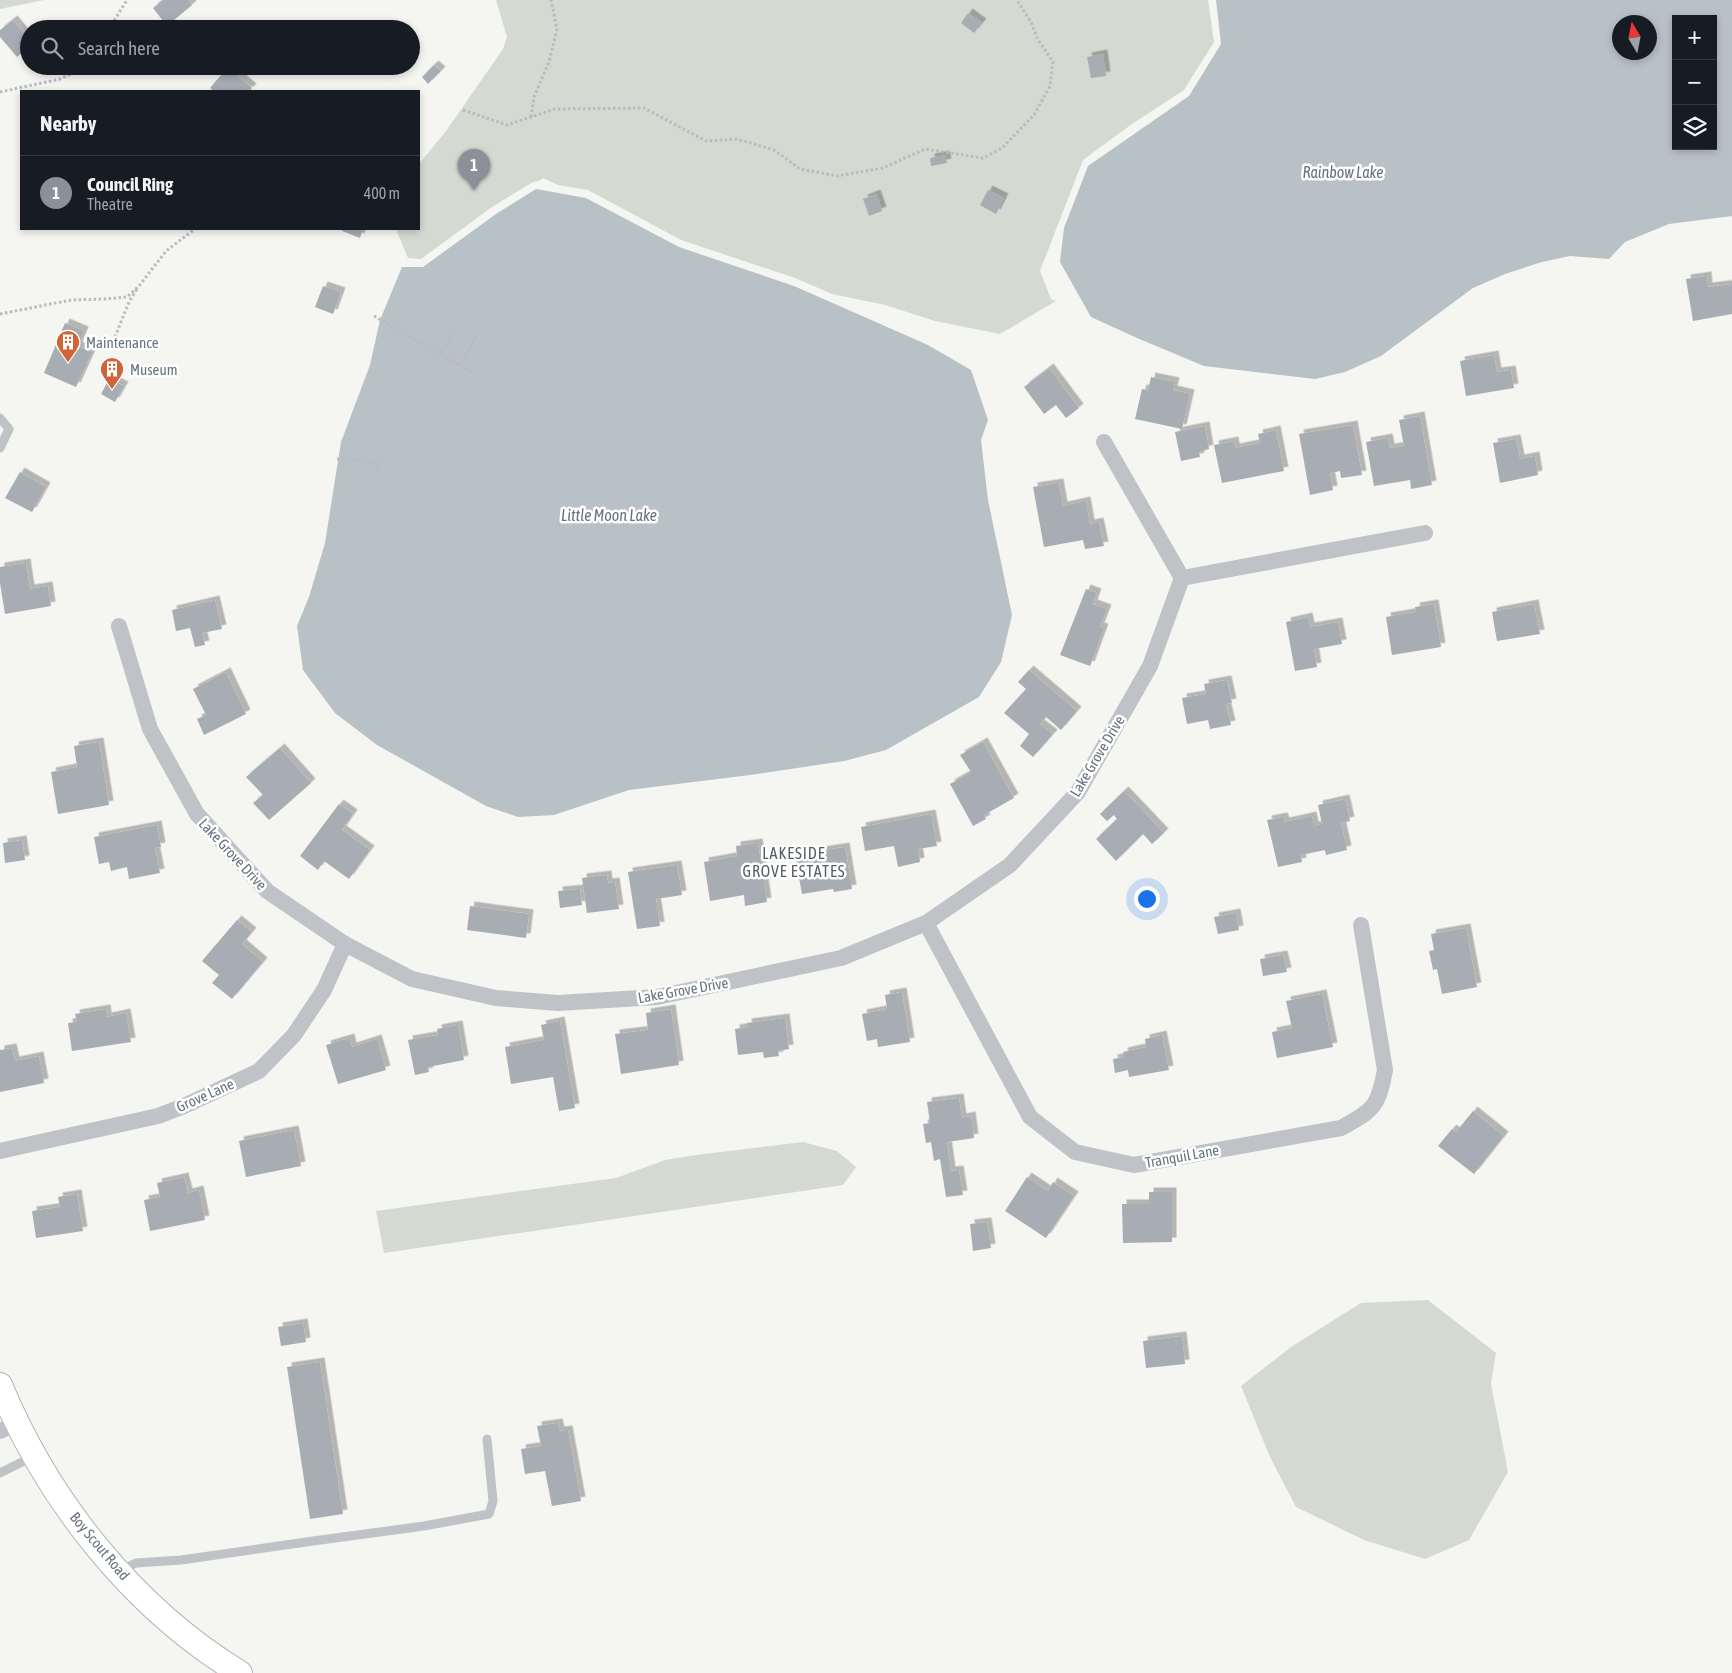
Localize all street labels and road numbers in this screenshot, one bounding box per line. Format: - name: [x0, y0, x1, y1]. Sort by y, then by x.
- street label: Lake Grove Drive: [1066, 712, 1128, 799]
- street label: Lake Grove Drive: [196, 815, 270, 893]
- street label: Lake Grove Drive: [637, 974, 730, 1006]
- street label: Grove Lane: [174, 1075, 237, 1115]
- street label: Tranquil Lane: [1144, 1141, 1220, 1171]
- street label: Boy Scout Road: [67, 1509, 133, 1583]

